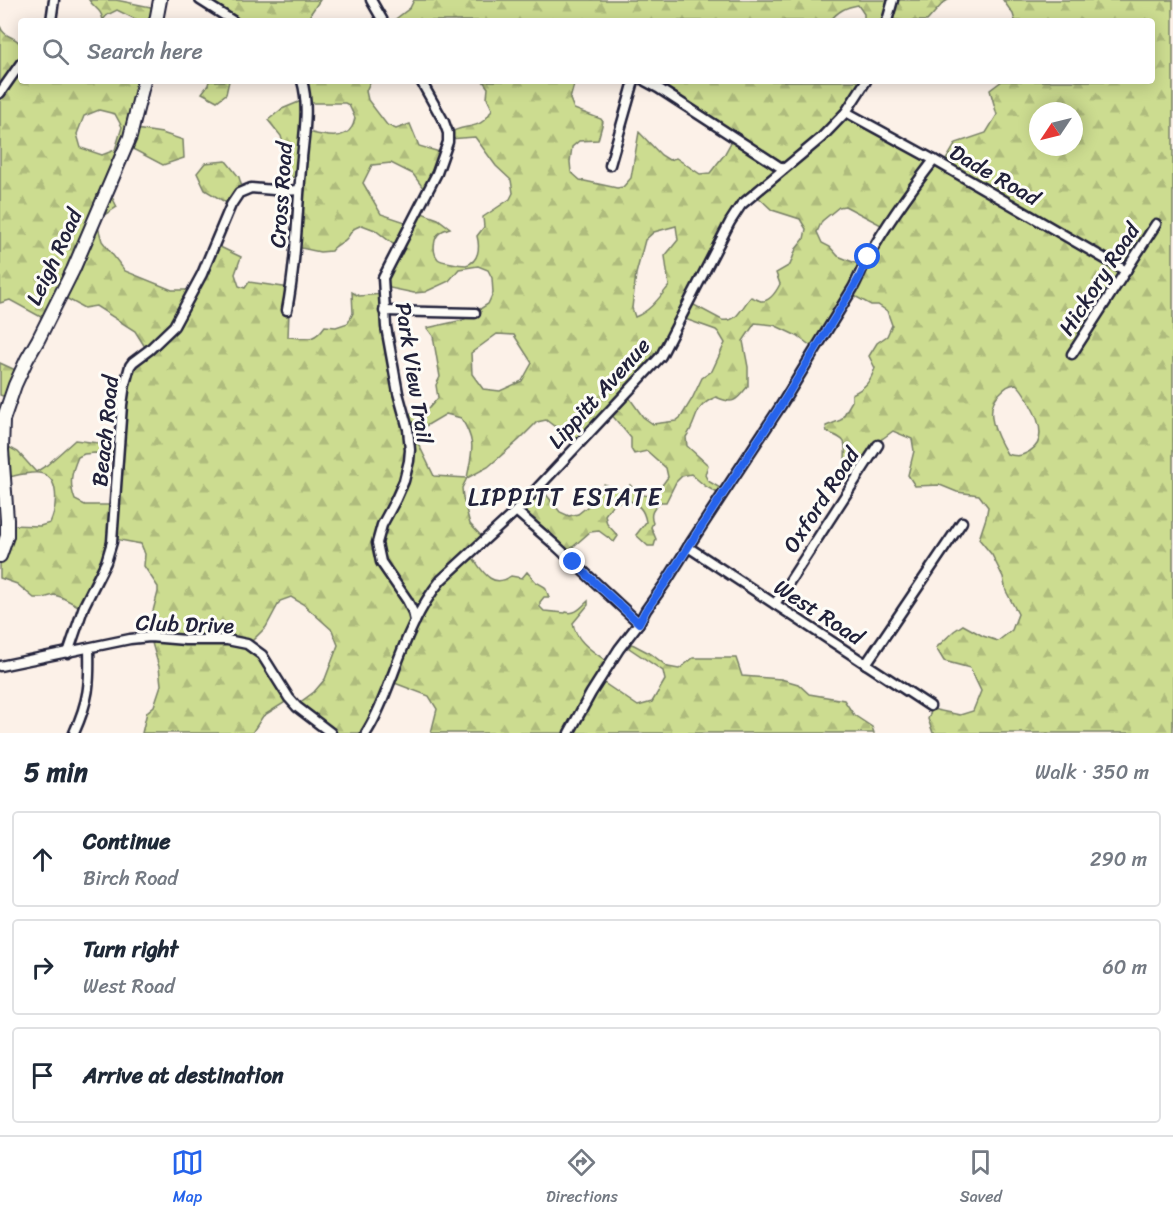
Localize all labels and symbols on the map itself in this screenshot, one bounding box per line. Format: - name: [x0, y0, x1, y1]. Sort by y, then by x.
- north arrow: [1029, 102, 1083, 156]
- street label: Dade Road: [942, 133, 1049, 218]
- street label: Cross Road: [258, 139, 304, 249]
- street label: Leigh Road: [15, 201, 94, 312]
- street label: Hickory Road: [1048, 213, 1151, 344]
- route start: [854, 243, 880, 269]
- street label: Park View Trail: [384, 299, 445, 447]
- street label: Lippitt Avenue: [538, 328, 660, 458]
- street label: Beach Road: [80, 372, 130, 488]
- street label: Oxford Road: [772, 438, 871, 561]
- district label: LIPPITT ESTATE: [468, 476, 662, 518]
- route end: [559, 548, 585, 574]
- street label: West Road: [766, 568, 873, 657]
- street label: Club Drive: [135, 603, 235, 645]

